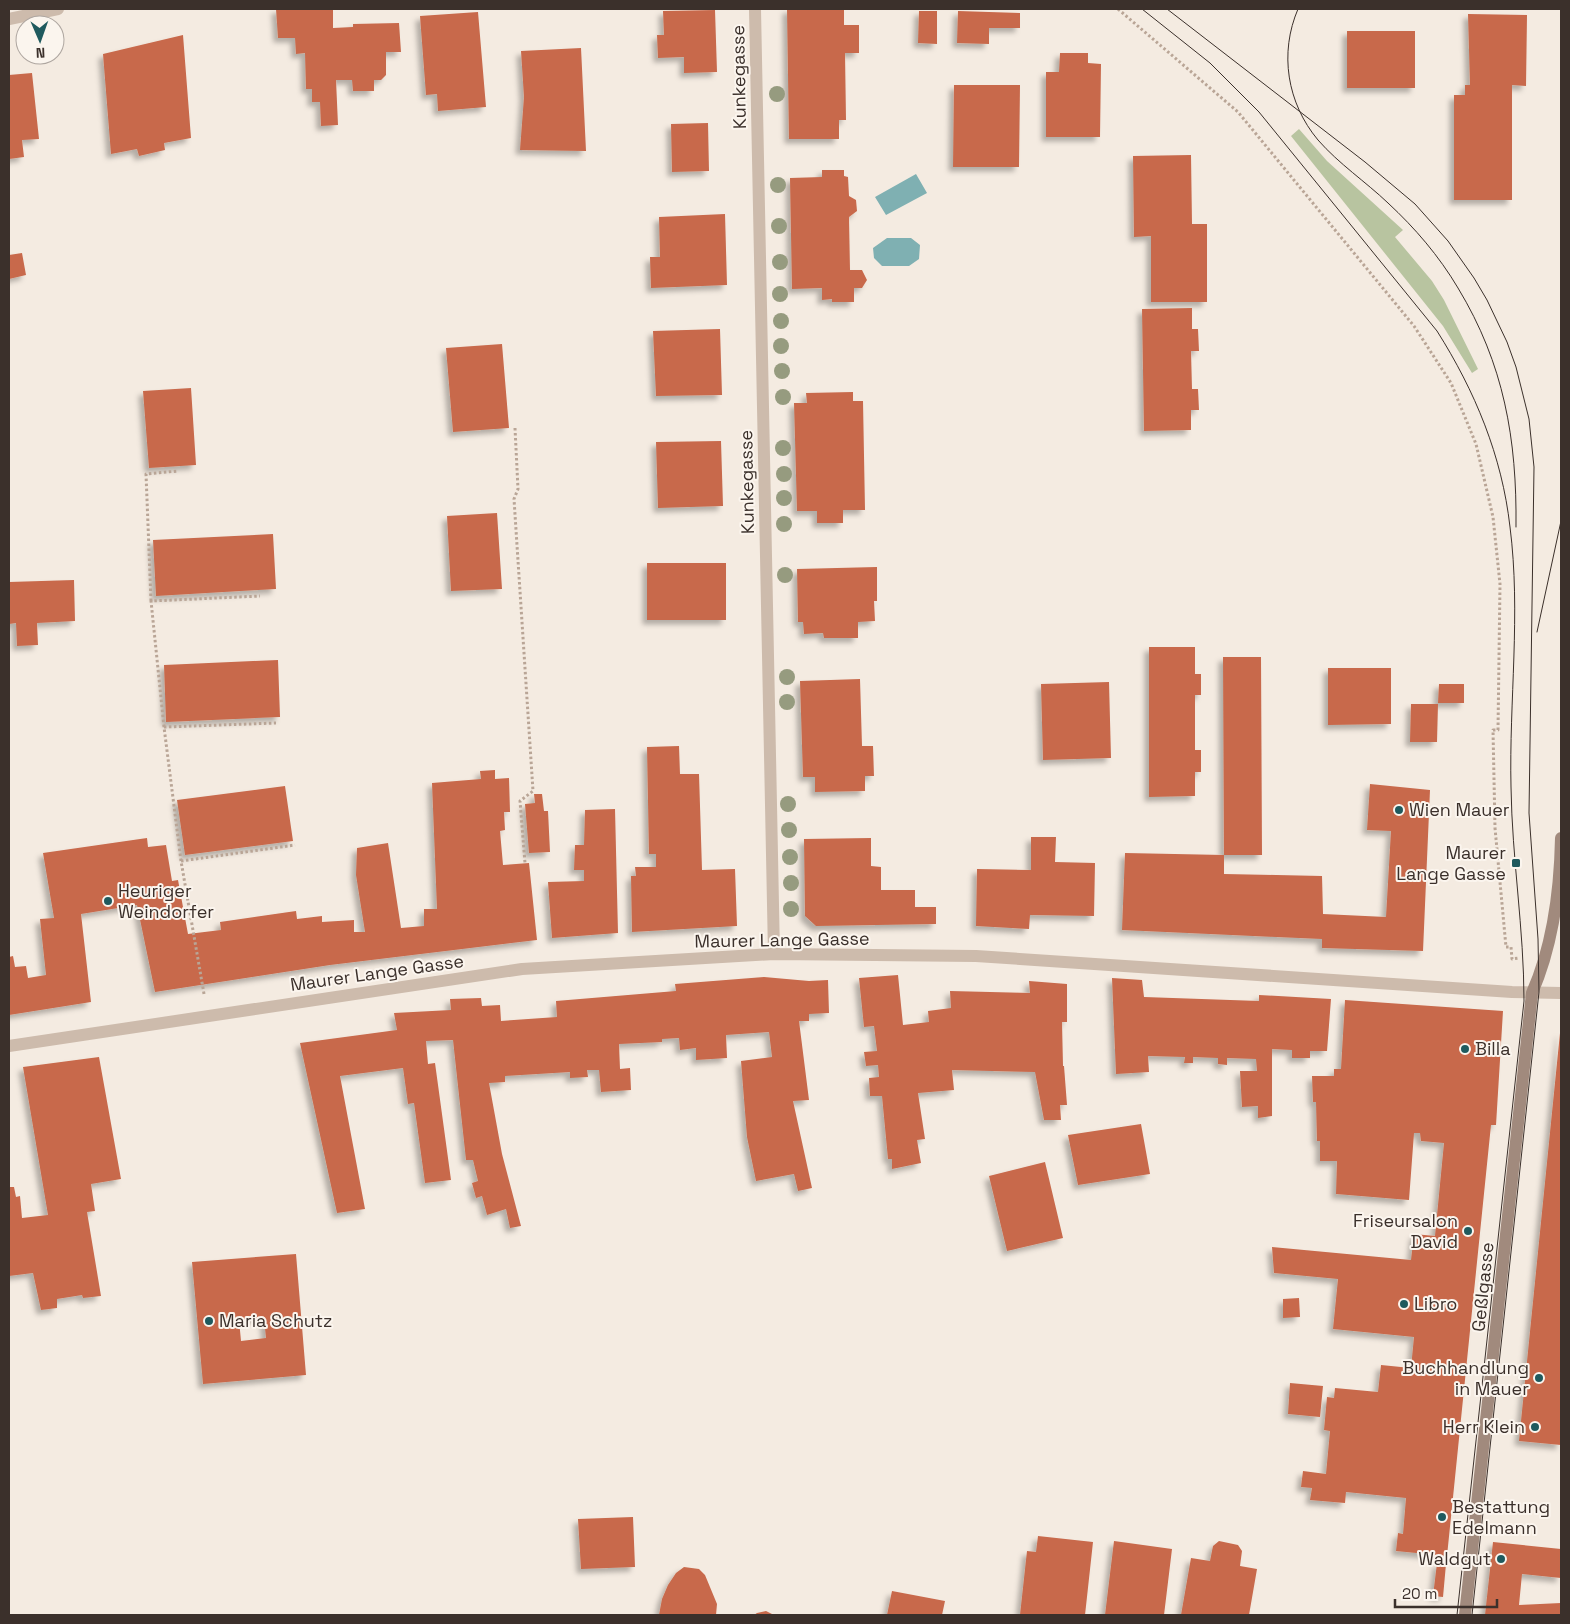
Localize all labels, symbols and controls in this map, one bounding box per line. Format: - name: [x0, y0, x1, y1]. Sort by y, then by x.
- north arrow: [15, 15, 65, 65]
- street label: Kunkegasse: [726, 25, 751, 129]
- text: N: [35, 44, 45, 62]
- street label: Kunkegasse: [734, 430, 759, 534]
- place label: Wien Mauer: [1409, 798, 1510, 821]
- marker: Wien Mauer: [1393, 804, 1405, 816]
- place label: Maurer Lange Gasse: [1396, 841, 1506, 885]
- marker: Maurer Lange Gasse: [1510, 857, 1522, 869]
- place label: Heuriger Weindorfer: [118, 879, 214, 923]
- marker: Heuriger Weindorfer: [102, 895, 114, 907]
- street label: Maurer Lange Gasse: [694, 926, 870, 953]
- street label: Maurer Lange Gasse: [289, 949, 465, 996]
- place label: Billa: [1475, 1037, 1510, 1060]
- marker: Billa: [1459, 1043, 1471, 1055]
- place label: Friseursalon David: [1353, 1209, 1458, 1253]
- marker: Friseursalon David: [1462, 1225, 1474, 1237]
- street label: Geßlgasse: [1466, 1241, 1499, 1333]
- place label: Libro: [1414, 1292, 1457, 1315]
- marker: Libro: [1398, 1298, 1410, 1310]
- place label: Maria Schutz: [219, 1309, 332, 1332]
- marker: Maria Schutz: [203, 1315, 215, 1327]
- place label: Buchhandlung in Mauer: [1402, 1356, 1529, 1400]
- marker: Buchhandlung in Mauer: [1533, 1372, 1545, 1384]
- place label: Herr Klein: [1443, 1415, 1525, 1438]
- marker: Herr Klein: [1529, 1421, 1541, 1433]
- place label: Bestattung Edelmann: [1452, 1495, 1550, 1539]
- marker: Bestattung Edelmann: [1436, 1511, 1448, 1523]
- place label: Waldgut: [1418, 1547, 1491, 1570]
- marker: Waldgut: [1495, 1553, 1507, 1565]
- scale bar: [1395, 1576, 1498, 1608]
- text: 20 m: [1402, 1584, 1437, 1603]

